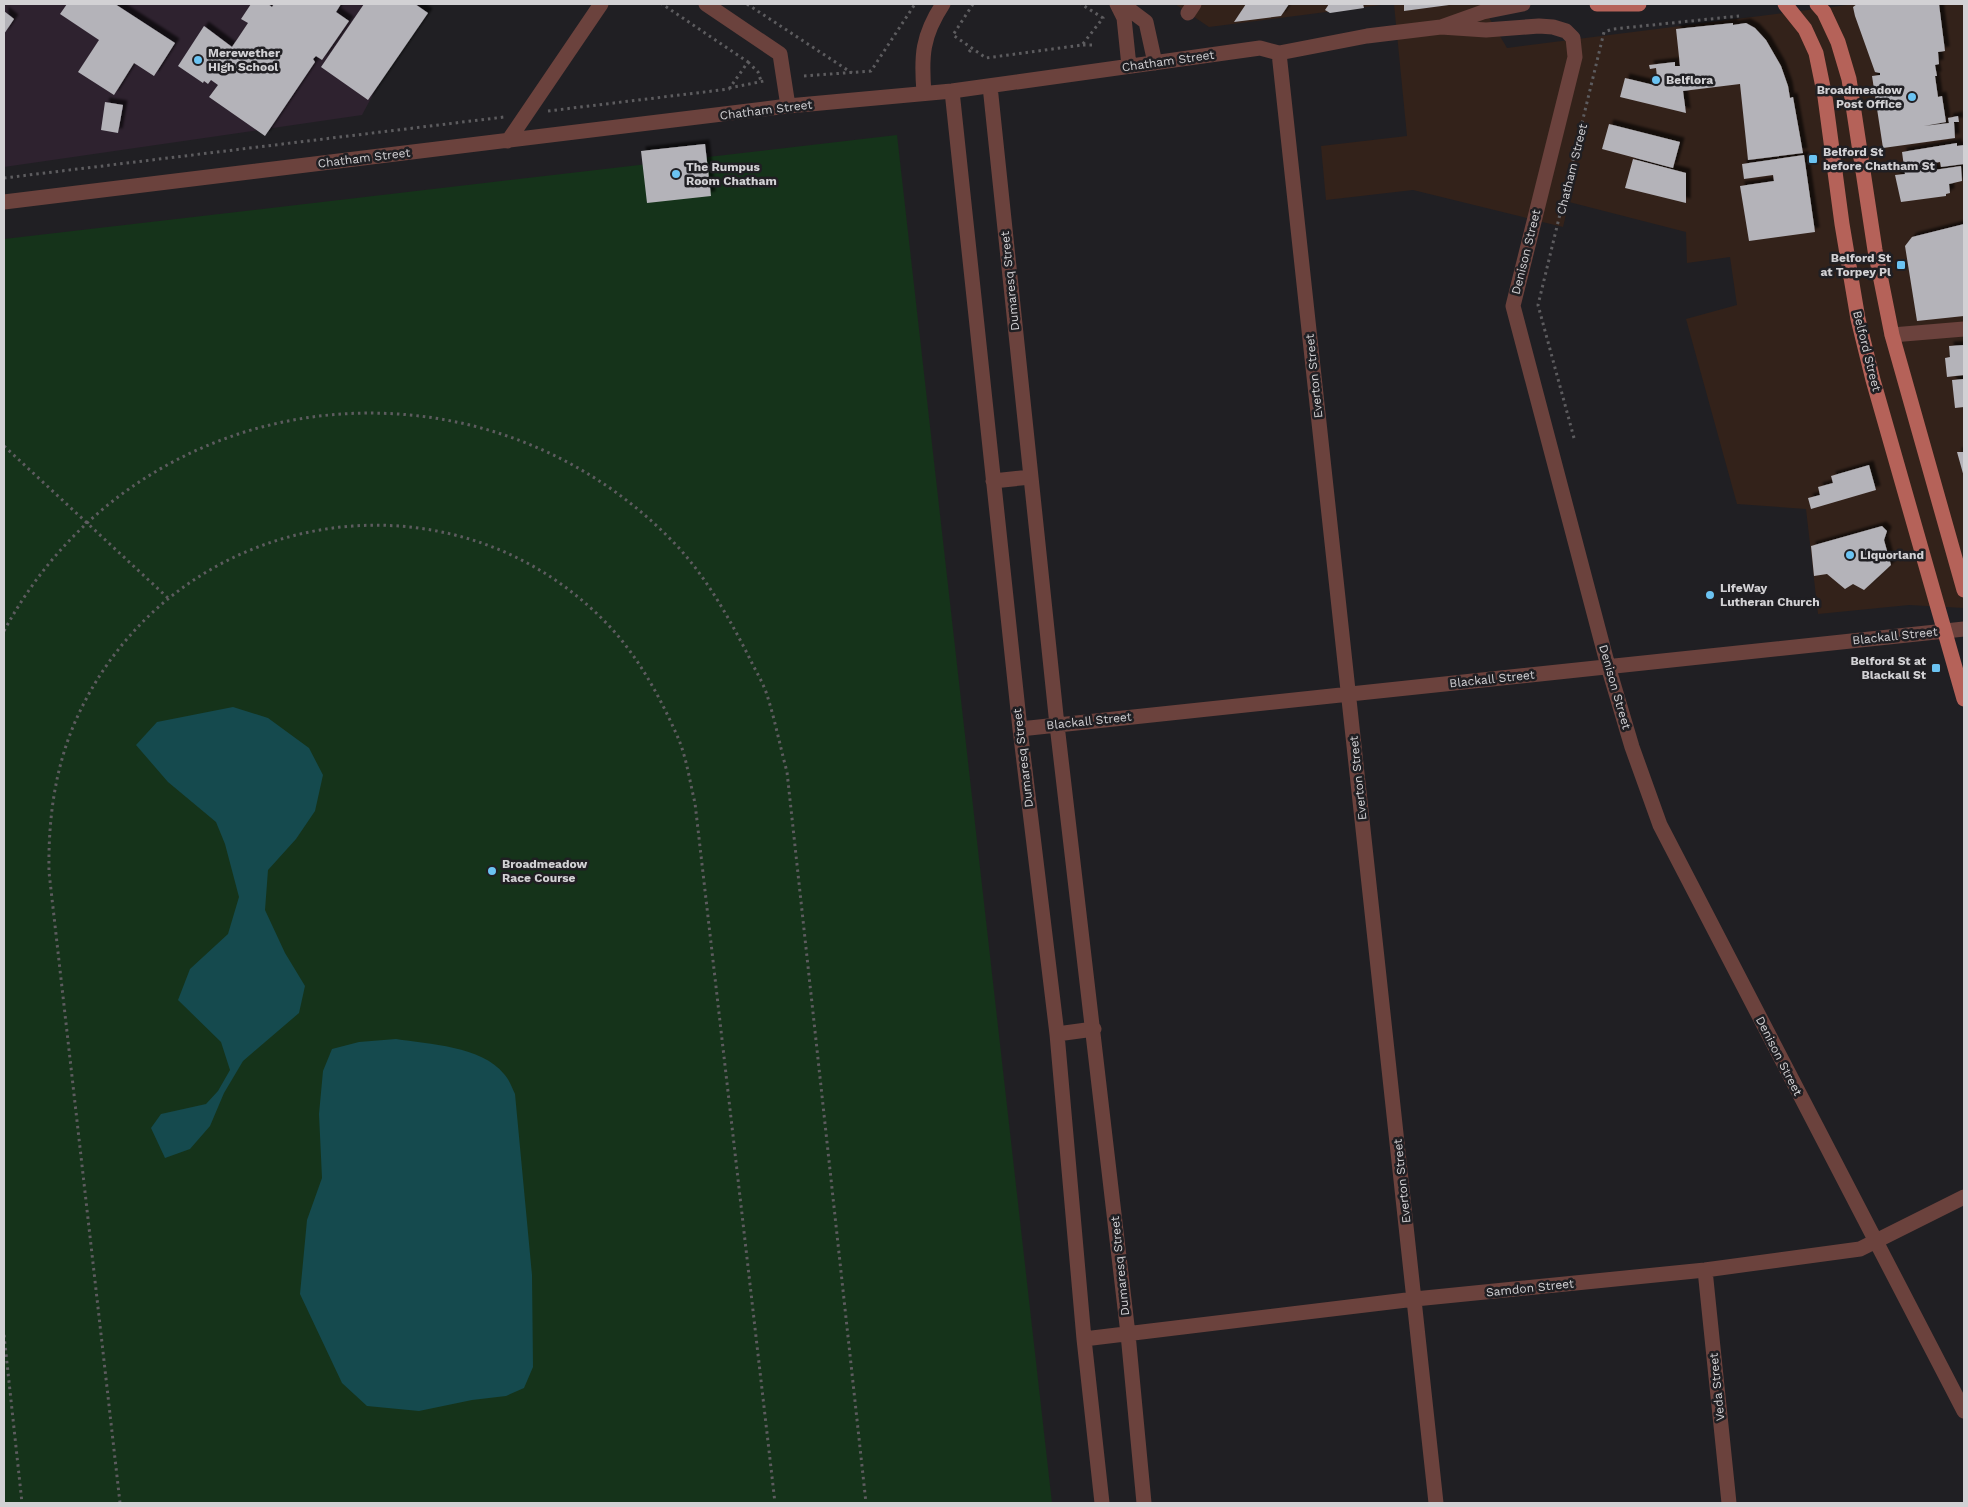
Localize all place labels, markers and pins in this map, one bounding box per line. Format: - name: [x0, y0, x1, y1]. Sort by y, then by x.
- place label: Merewether High School: [208, 46, 281, 74]
- marker: Merewether High School: [192, 54, 204, 66]
- place label: Belflora: [1666, 73, 1713, 87]
- marker: Belflora: [1650, 74, 1662, 86]
- place label: Broadmeadow Post Office: [1817, 83, 1902, 111]
- marker: Broadmeadow Post Office: [1906, 91, 1918, 103]
- place label: Belford St before Chatham St: [1823, 145, 1936, 173]
- marker: Belford St before Chatham St: [1807, 153, 1819, 165]
- place label: The Rumpus Room Chatham: [686, 160, 777, 188]
- marker: The Rumpus Room Chatham: [670, 168, 682, 180]
- place label: Belford St at Torpey Pl: [1821, 251, 1892, 279]
- marker: Belford St at Torpey Pl: [1895, 259, 1907, 271]
- place label: Liquorland: [1860, 548, 1924, 562]
- marker: Liquorland: [1844, 549, 1856, 561]
- place label: LifeWay Lutheran Church: [1720, 581, 1820, 609]
- marker: LifeWay Lutheran Church: [1704, 589, 1716, 601]
- place label: Belford St at Blackall St: [1850, 654, 1927, 682]
- marker: Belford St at Blackall St: [1930, 662, 1942, 674]
- place label: Broadmeadow Race Course: [502, 857, 588, 885]
- marker: Broadmeadow Race Course: [486, 865, 498, 877]

